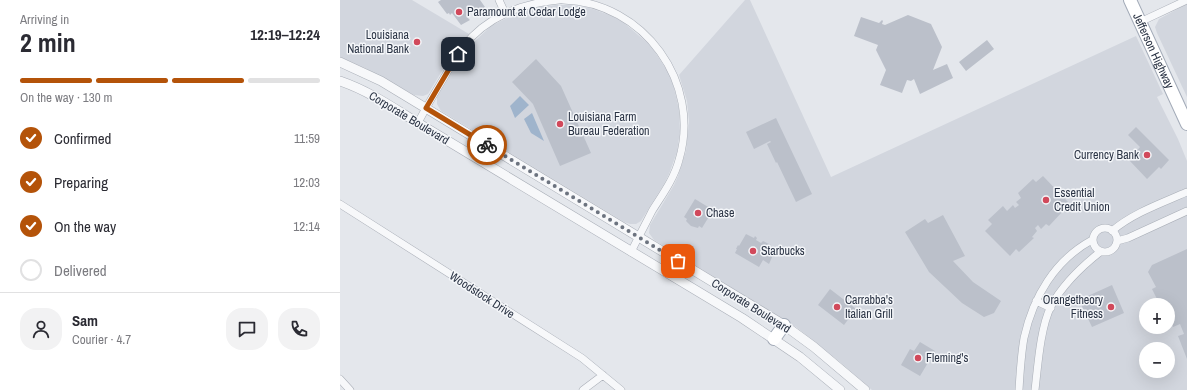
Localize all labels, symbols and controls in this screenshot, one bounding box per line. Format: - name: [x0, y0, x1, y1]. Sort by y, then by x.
- place label: Paramount at Cedar Lodge: [467, 4, 586, 20]
- marker: Paramount at Cedar Lodge: [454, 7, 464, 17]
- text: Arriving in: [20, 11, 69, 28]
- street label: Jefferson Highway: [1129, 11, 1178, 91]
- text: 12:19–12:24: [250, 24, 320, 45]
- text: 2 min: [20, 25, 76, 60]
- place label: Louisiana National Bank: [347, 27, 410, 57]
- marker: Louisiana National Bank: [412, 37, 422, 47]
- pin: [441, 37, 475, 71]
- icon: home: [447, 43, 469, 65]
- street label: Corporate Boulevard: [366, 88, 452, 148]
- text: On the way · 130 m: [20, 89, 112, 106]
- place label: Louisiana Farm Bureau Federation: [568, 109, 650, 139]
- marker: Louisiana Farm Bureau Federation: [555, 119, 565, 129]
- courier: [467, 125, 507, 165]
- icon: check: [20, 127, 42, 149]
- text: Confirmed: [54, 128, 111, 149]
- text: 11:59: [294, 130, 320, 147]
- icon: bike: [476, 134, 498, 156]
- place label: Currency Bank: [1074, 147, 1139, 163]
- marker: Currency Bank: [1142, 150, 1152, 160]
- icon: check: [20, 171, 42, 193]
- text: Preparing: [54, 172, 108, 193]
- text: 12:03: [293, 174, 320, 191]
- place label: Essential Credit Union: [1054, 185, 1110, 215]
- marker: Essential Credit Union: [1041, 195, 1051, 205]
- place label: Chase: [706, 205, 734, 221]
- marker: Chase: [693, 208, 703, 218]
- icon: check: [20, 215, 42, 237]
- text: On the way: [54, 216, 116, 237]
- text: 12:14: [293, 218, 320, 235]
- place label: Starbucks: [761, 243, 805, 259]
- pin: [661, 244, 695, 278]
- marker: Starbucks: [748, 246, 758, 256]
- icon: bag: [667, 250, 689, 272]
- text: Delivered: [54, 260, 107, 281]
- street label: Woodstock Drive: [446, 268, 518, 322]
- street label: Corporate Boulevard: [708, 275, 794, 337]
- place label: Carrabba's Italian Grill: [845, 292, 893, 322]
- place label: Orangetheory Fitness: [1043, 292, 1103, 322]
- map controls: [1139, 298, 1175, 378]
- button: +: [1139, 298, 1175, 334]
- marker: Carrabba's Italian Grill: [832, 302, 842, 312]
- marker: Orangetheory Fitness: [1106, 302, 1116, 312]
- button: person: [20, 308, 62, 350]
- button: chat: [226, 308, 268, 350]
- button: phone: [278, 308, 320, 350]
- text: Sam: [72, 310, 98, 331]
- text: Courier · 4.7: [72, 331, 131, 348]
- button: −: [1139, 342, 1175, 378]
- place label: Fleming's: [926, 350, 968, 366]
- marker: Fleming's: [913, 353, 923, 363]

